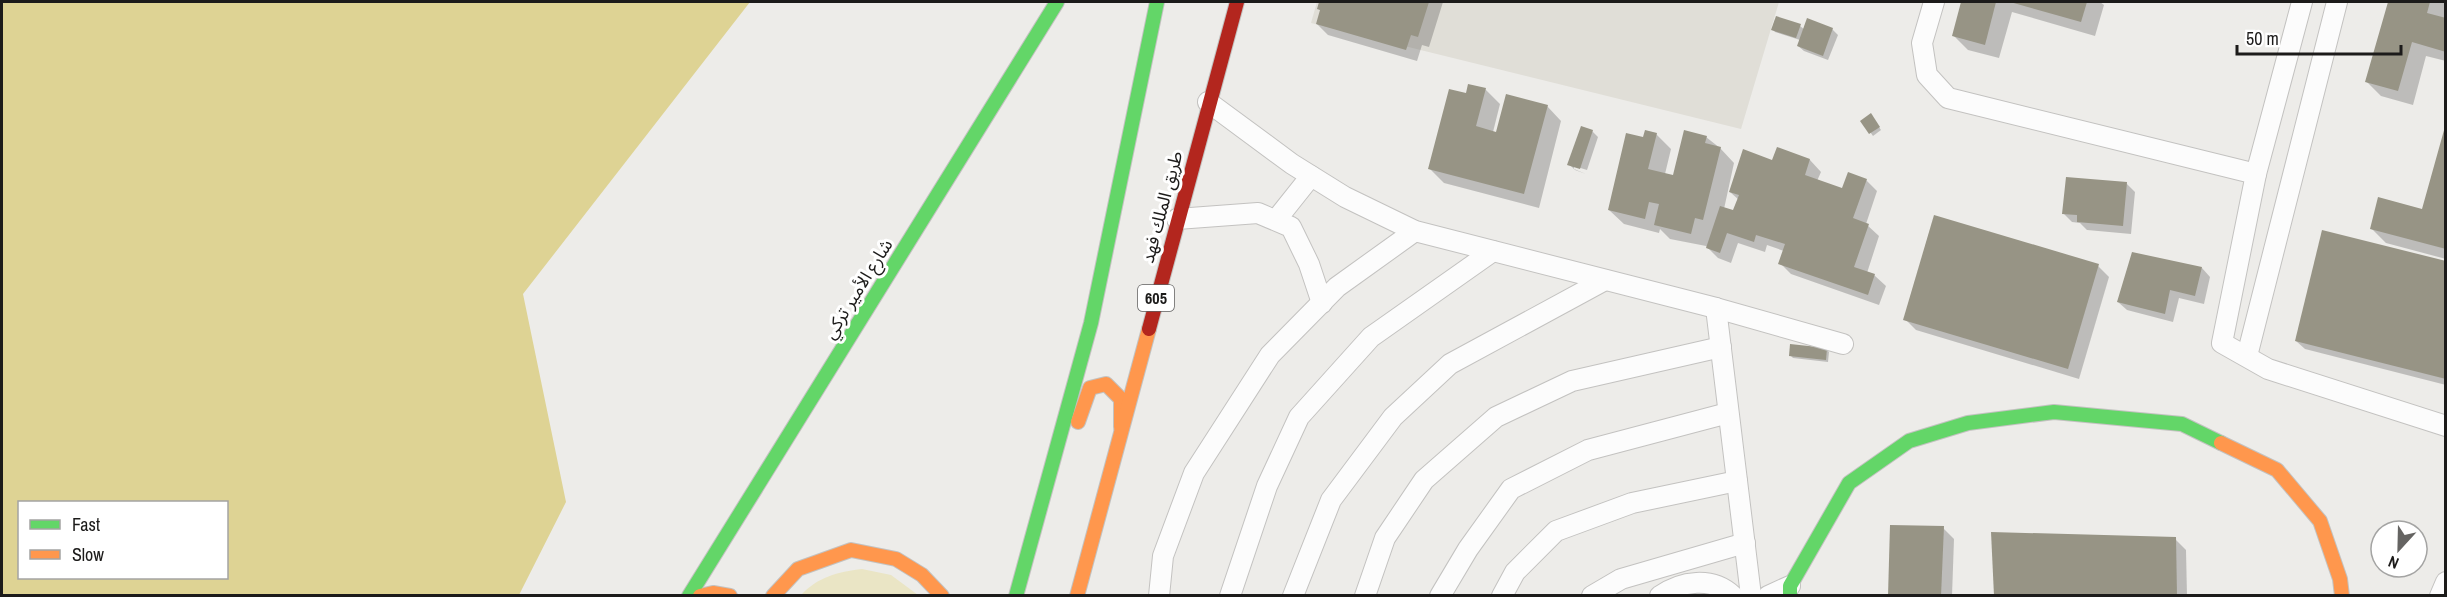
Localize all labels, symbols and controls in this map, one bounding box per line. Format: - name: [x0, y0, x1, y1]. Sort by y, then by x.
- scale bar: [2237, 18, 2400, 56]
- text: 50 m: [2246, 26, 2279, 51]
- street label: طريق الملك فهد: [1135, 148, 1188, 266]
- street label: شارع الأمير تركي: [817, 234, 900, 345]
- road number: 605: [1138, 285, 1174, 311]
- legend: [18, 501, 228, 579]
- text: Fast: [72, 512, 100, 537]
- north arrow: [2369, 519, 2429, 579]
- text: Slow: [72, 542, 104, 567]
- text: N: [2385, 551, 2402, 575]

